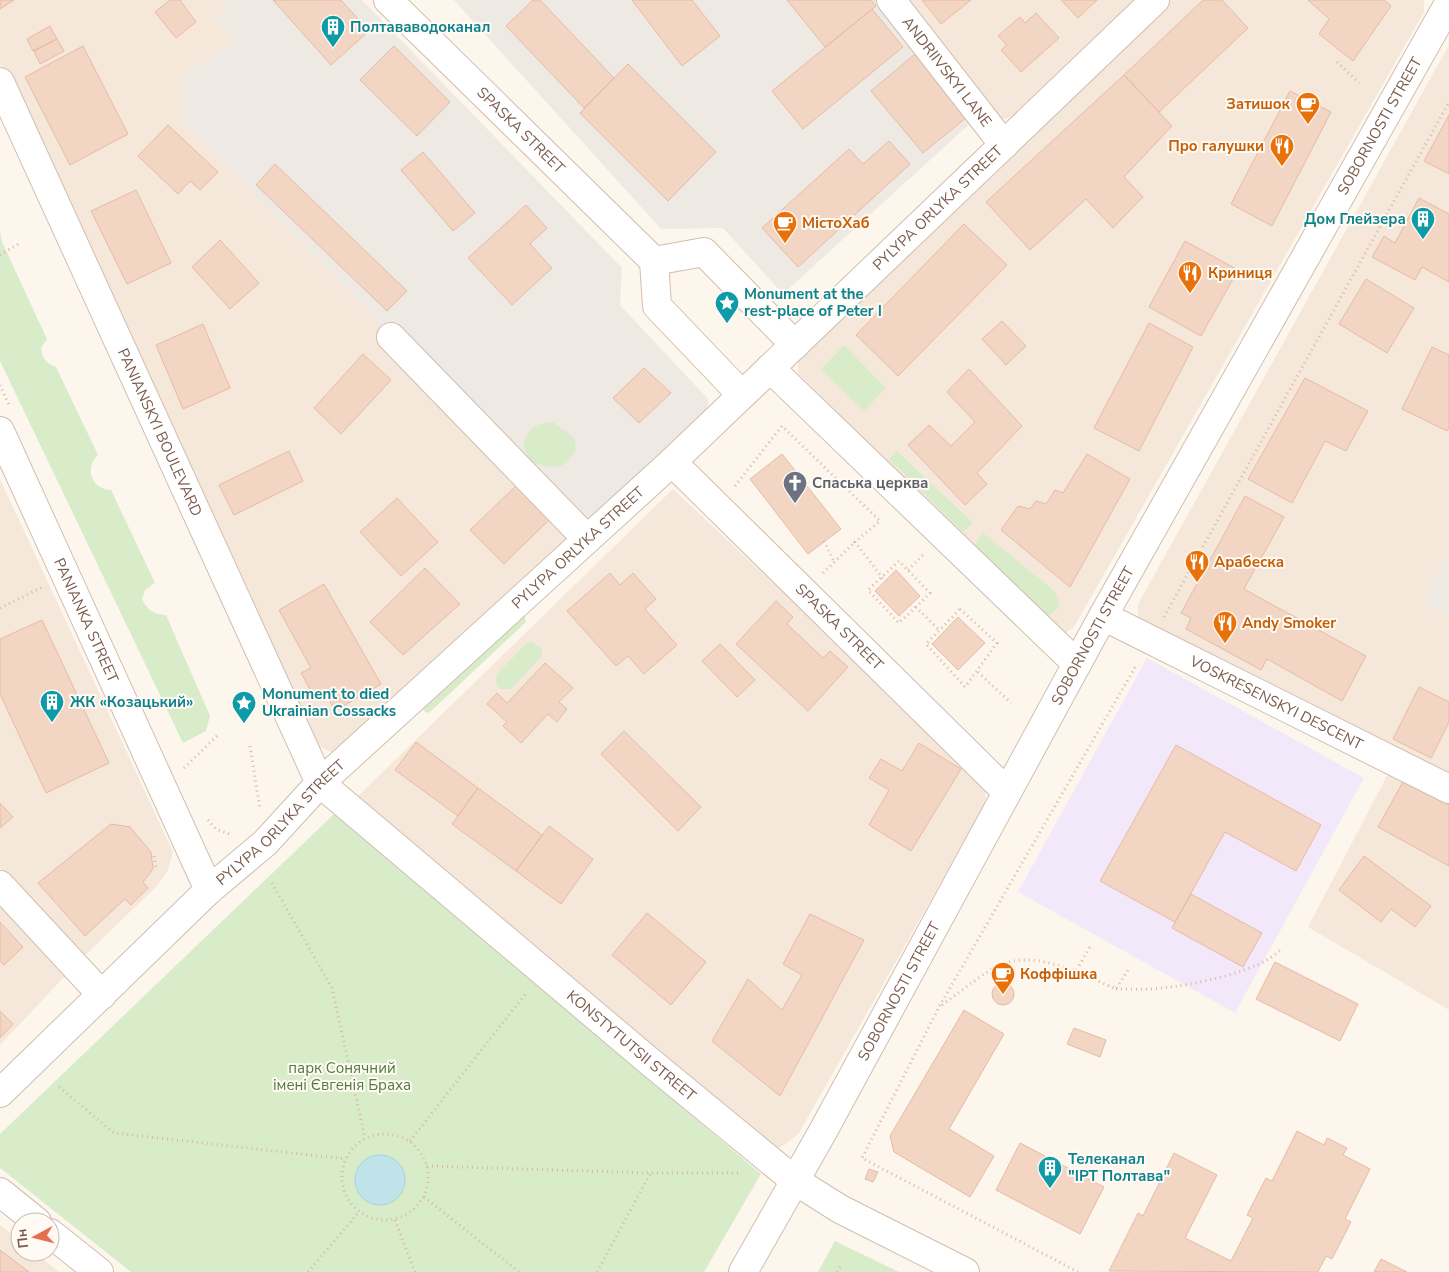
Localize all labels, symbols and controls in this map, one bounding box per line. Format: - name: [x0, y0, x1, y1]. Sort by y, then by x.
- street label: ANDRIIVSKYI LANE: [898, 12, 996, 131]
- building icon: Полтававодоканал: [320, 14, 346, 48]
- place label: Полтававодоканал: [350, 17, 490, 37]
- street label: SOBORNOSTI STREET: [1333, 53, 1426, 199]
- street label: SPASKA STREET: [472, 83, 569, 178]
- cafe icon: Затишок: [1295, 91, 1321, 125]
- place label: Затишок: [1226, 94, 1291, 114]
- restaurant icon: Про галушки: [1269, 133, 1295, 167]
- place label: Про галушки: [1168, 136, 1264, 156]
- street label: PYLYPA ORLYKA STREET: [868, 141, 1007, 275]
- building icon: Дом Глейзера: [1410, 206, 1436, 240]
- place label: Дом Глейзера: [1304, 209, 1406, 229]
- cafe icon: МістоХаб: [772, 210, 798, 244]
- place label: МістоХаб: [802, 213, 870, 233]
- restaurant icon: Криниця: [1177, 260, 1203, 294]
- place label: Криниця: [1208, 263, 1272, 283]
- place label: Monument at the rest-place of Peter I: [744, 284, 882, 321]
- place icon: Monument at the rest-place of Peter I: [714, 290, 740, 324]
- street label: PANIANSKYI BOULEVARD: [113, 345, 207, 519]
- church icon: Спаська церква: [782, 470, 808, 504]
- place label: Спаська церква: [812, 473, 928, 493]
- street label: PYLYPA ORLYKA STREET: [507, 482, 649, 613]
- restaurant icon: Арабеска: [1184, 549, 1210, 583]
- place label: Арабеска: [1214, 552, 1284, 572]
- street label: PANIANKA STREET: [49, 555, 123, 686]
- street label: SOBORNOSTI STREET: [1046, 563, 1139, 709]
- street label: SPASKA STREET: [791, 579, 888, 675]
- restaurant icon: Andy Smoker: [1212, 610, 1238, 644]
- place label: Andy Smoker: [1242, 613, 1336, 633]
- street label: VOSKRESENSKYI DESCENT: [1186, 651, 1366, 754]
- place label: Monument to died Ukrainian Cossacks: [262, 684, 396, 721]
- building icon: ЖК «Козацький»: [39, 689, 65, 723]
- place icon: Monument to died Ukrainian Cossacks: [231, 690, 257, 724]
- place label: ЖК «Козацький»: [70, 692, 193, 712]
- street label: PYLYPA ORLYKA STREET: [212, 755, 349, 890]
- street label: SOBORNOSTI STREET: [853, 918, 945, 1064]
- cafe icon: Коффішка: [990, 961, 1016, 995]
- place label: Коффішка: [1020, 964, 1097, 984]
- street label: KONSTYTUTSII STREET: [563, 986, 700, 1106]
- park label: парк Сонячний імені Євгенія Браха: [273, 1058, 411, 1095]
- place label: Телеканал "ІРТ Полтава": [1068, 1149, 1170, 1186]
- building icon: Телеканал "ІРТ Полтава": [1037, 1155, 1063, 1189]
- north arrow: [10, 1212, 60, 1262]
- text: Пн: [12, 1228, 33, 1249]

